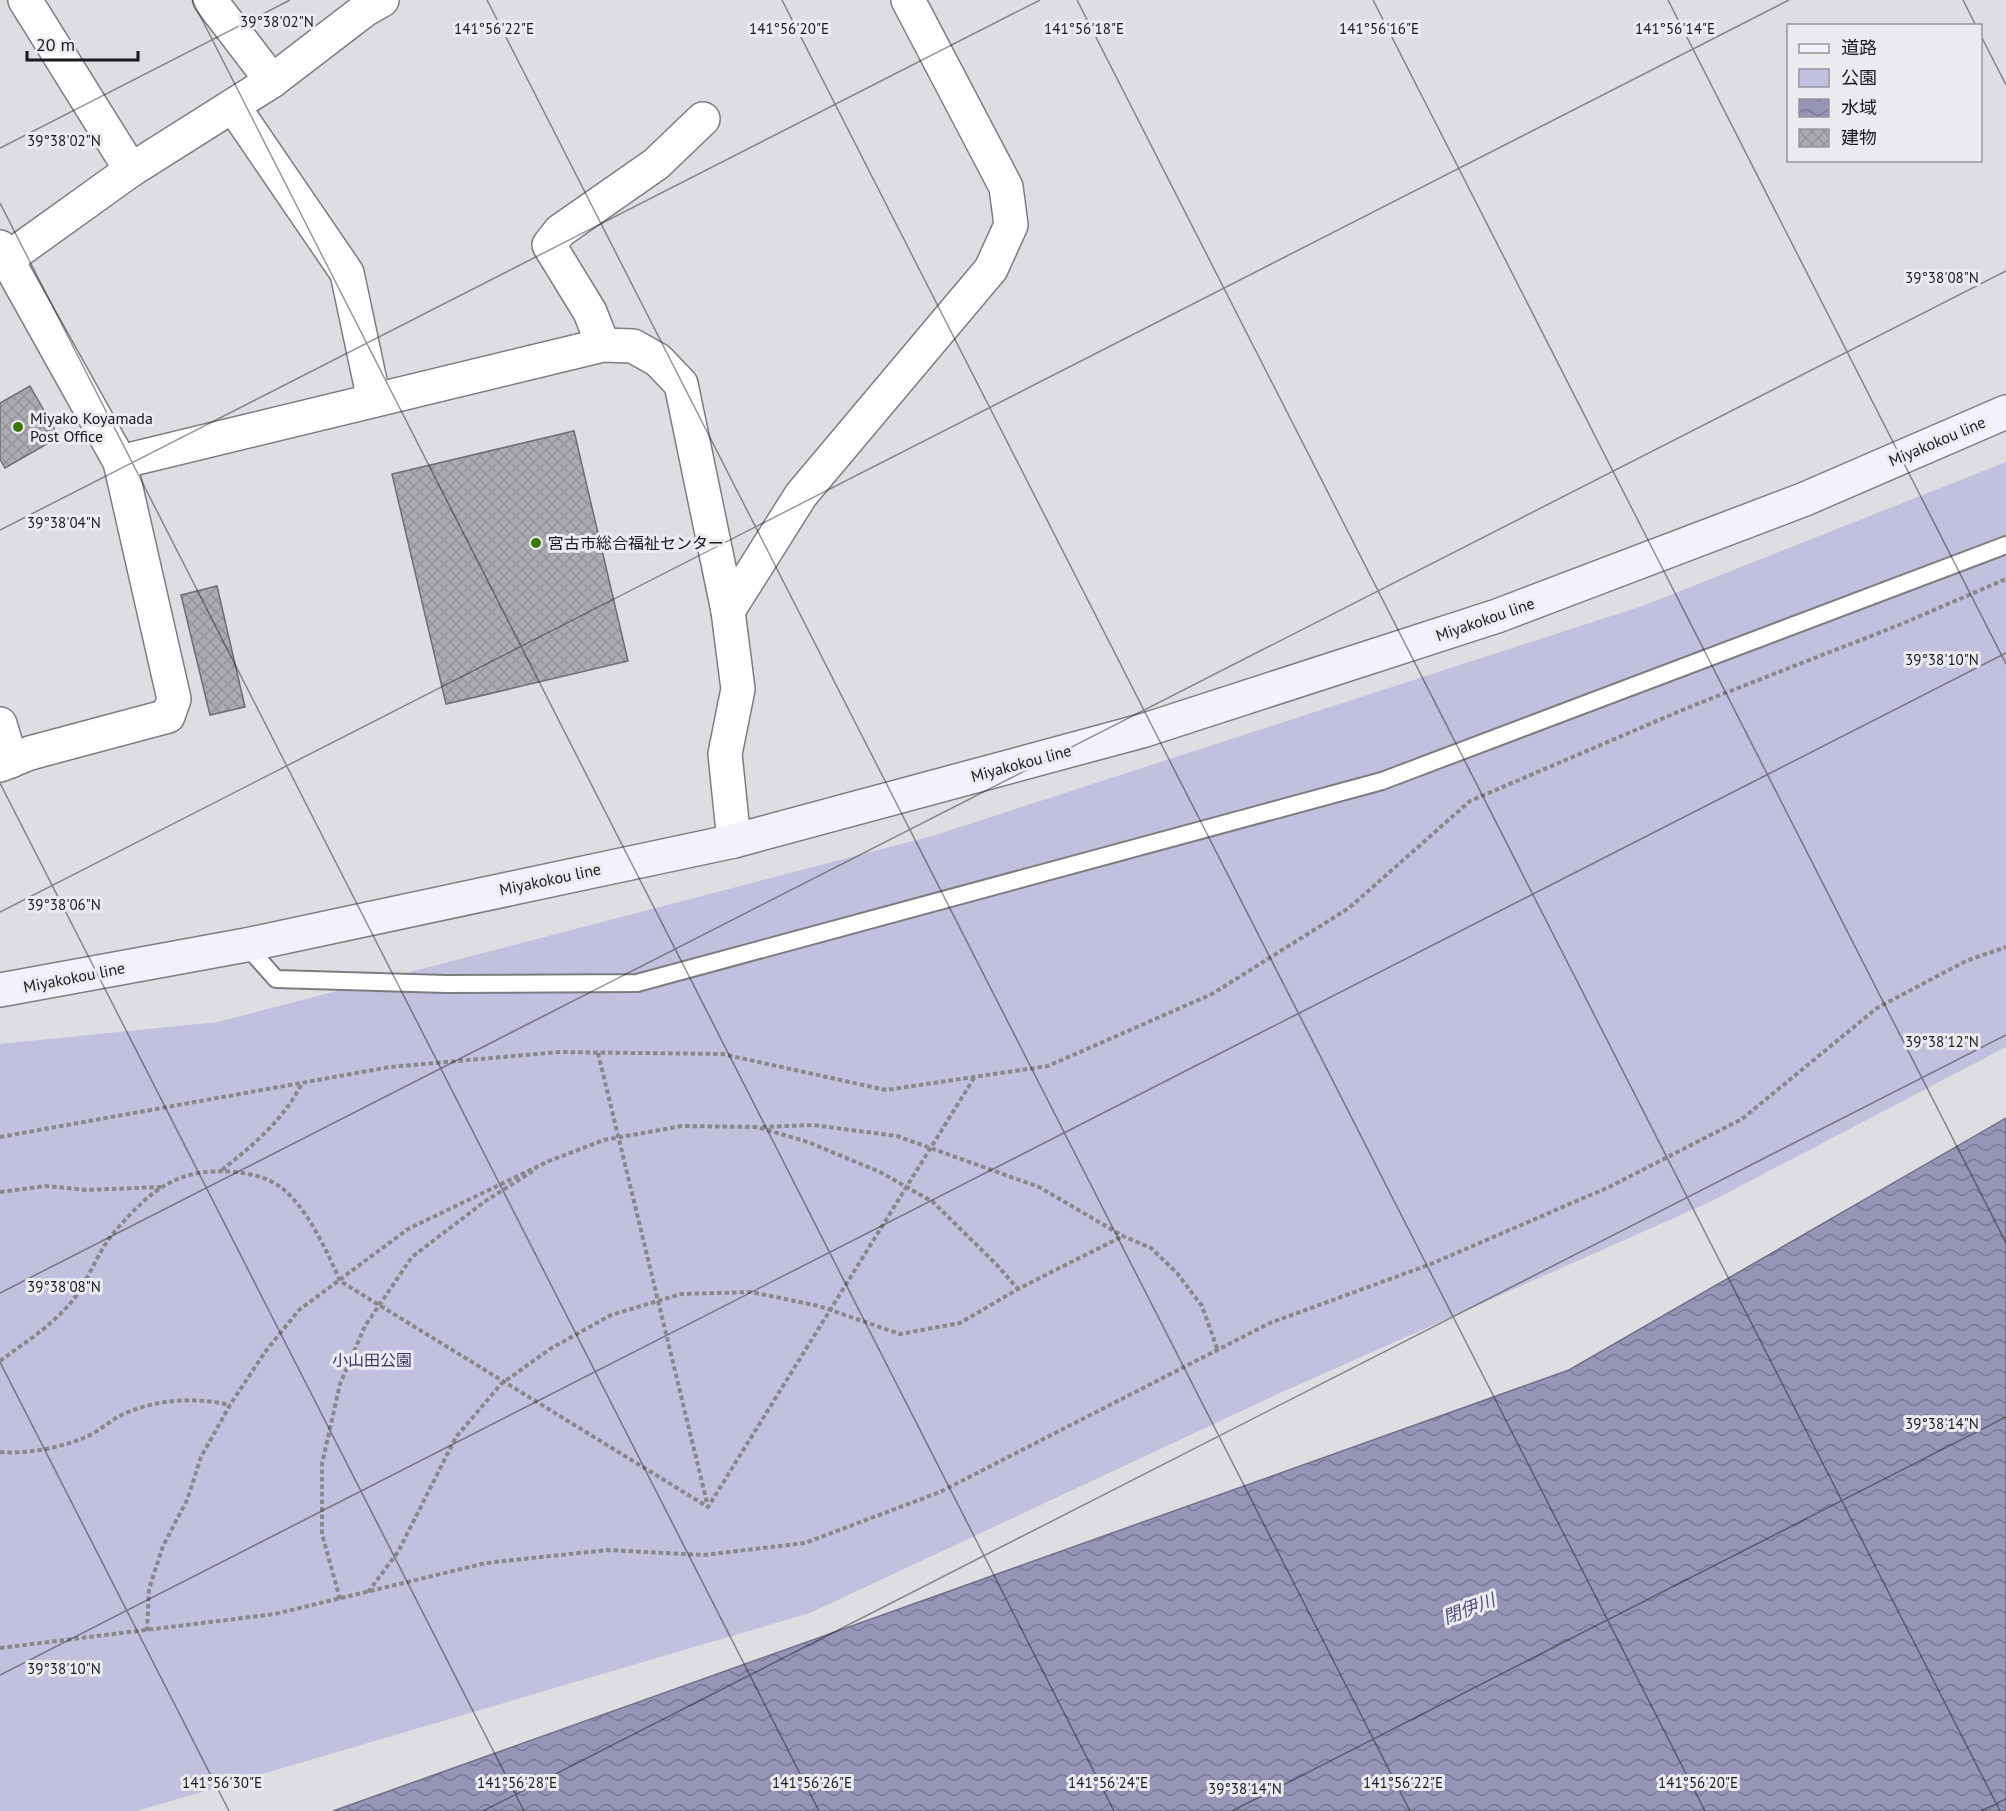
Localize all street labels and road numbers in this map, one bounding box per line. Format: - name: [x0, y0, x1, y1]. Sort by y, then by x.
- street label: Miyakokou line: [1886, 412, 1988, 470]
- street label: Miyakokou line: [1433, 593, 1537, 645]
- street label: Miyakokou line: [969, 740, 1073, 786]
- street label: Miyakokou line: [497, 858, 603, 900]
- street label: Miyakokou line: [21, 957, 127, 997]

